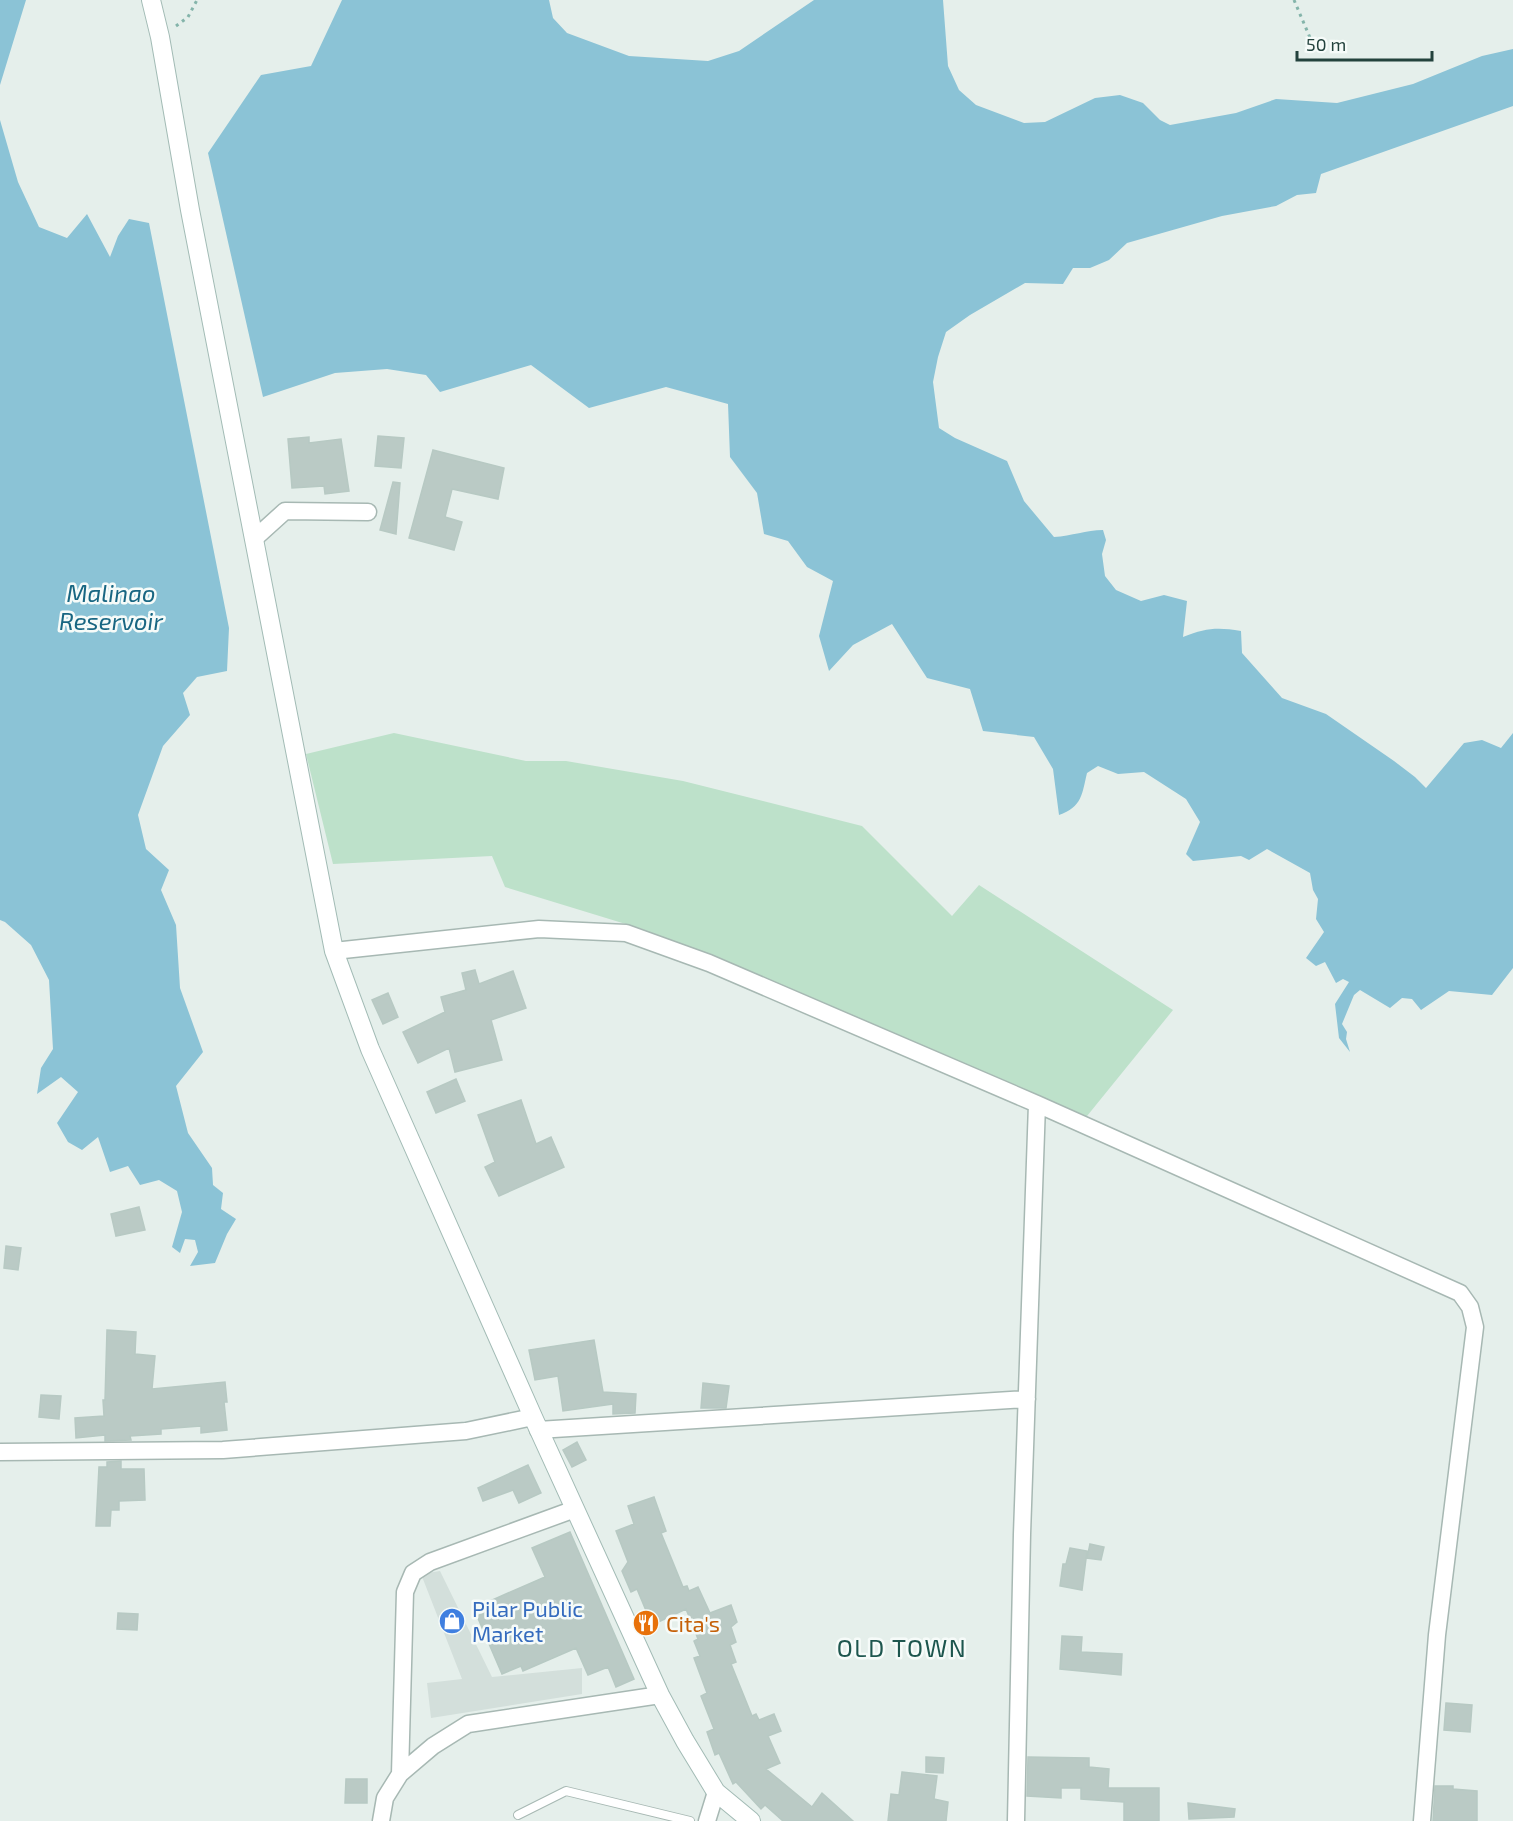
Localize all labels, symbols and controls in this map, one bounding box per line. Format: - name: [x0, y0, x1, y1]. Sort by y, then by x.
- scale bar: [1297, 24, 1432, 62]
- text: 50 m: [1306, 33, 1346, 55]
- water label: Malinao Reservoir: [59, 578, 163, 635]
- place label: Pilar Public Market: [472, 1595, 583, 1646]
- shop icon: Pilar Public Market: [437, 1606, 467, 1636]
- restaurant icon: Cita's: [631, 1608, 661, 1638]
- place label: Cita's: [666, 1610, 720, 1636]
- district label: OLD TOWN: [837, 1633, 967, 1662]

